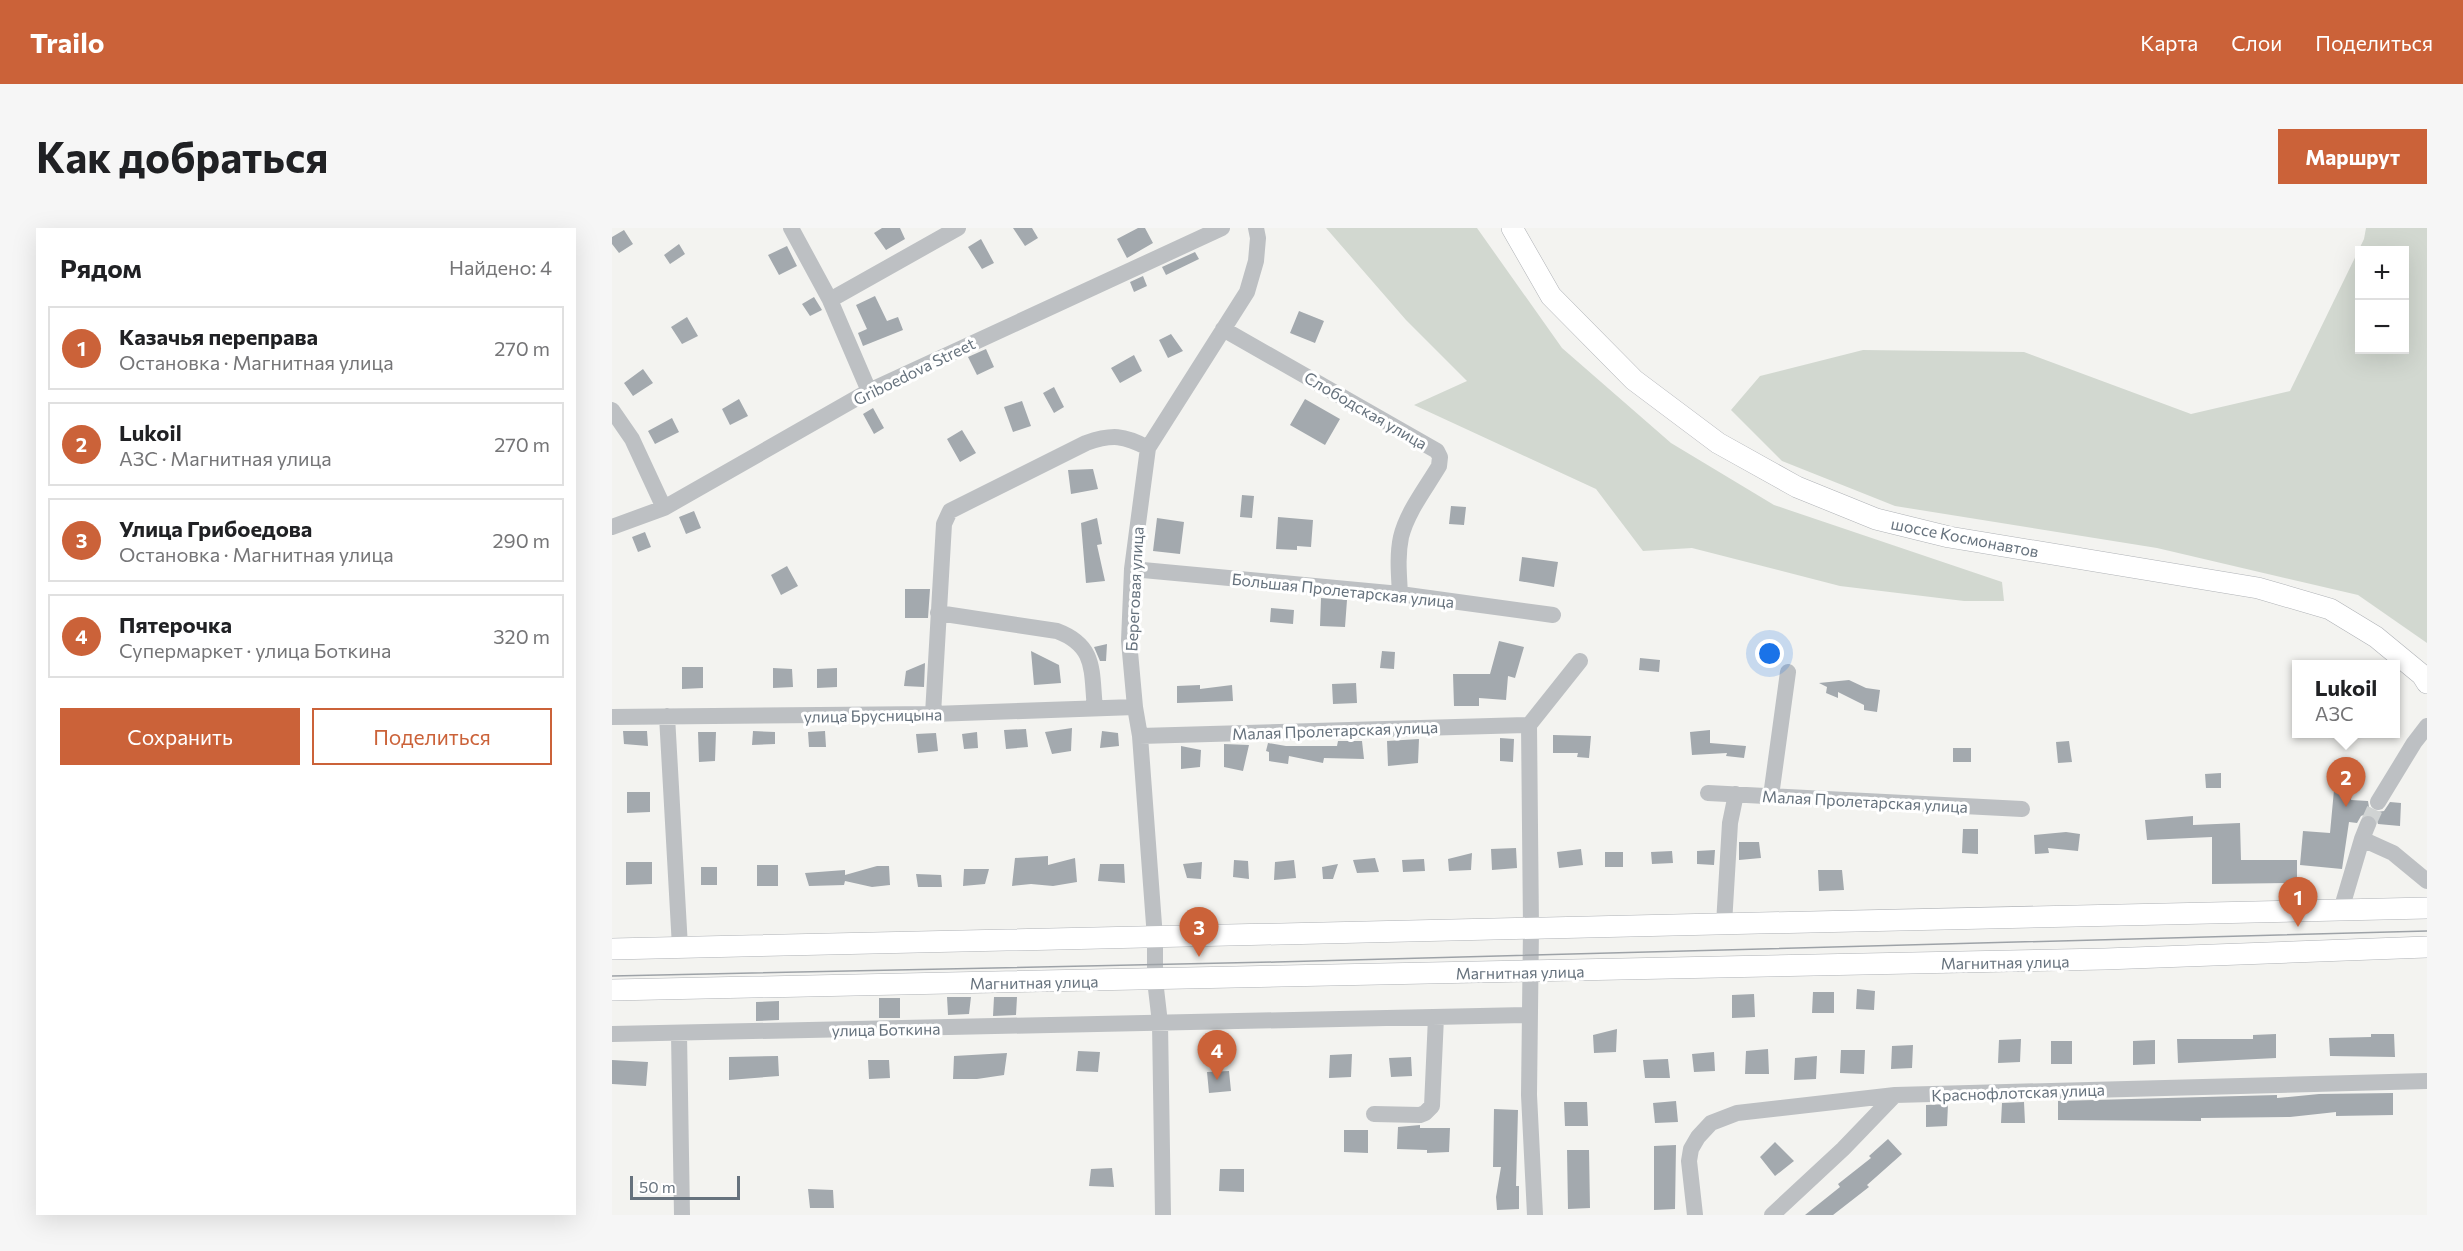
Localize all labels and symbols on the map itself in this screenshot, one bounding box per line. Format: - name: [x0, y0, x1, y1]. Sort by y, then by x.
- street label: Griboedova Street: [850, 333, 978, 409]
- street label: Слободская улица: [1301, 367, 1431, 453]
- street label: шоссе Космонавтов: [1890, 513, 2040, 561]
- street label: Береговая улица: [1121, 526, 1147, 652]
- street label: Большая Пролетарская улица: [1231, 569, 1455, 611]
- your location: [1755, 639, 1784, 668]
- street label: улица Брусницына: [804, 704, 942, 726]
- street label: Малая Пролетарская улица: [1232, 717, 1438, 743]
- pin: 2: [2326, 758, 2366, 807]
- street label: Малая Пролетарская улица: [1762, 786, 1968, 816]
- pin: 1: [2278, 878, 2318, 927]
- pin: 3: [1180, 908, 1218, 957]
- street label: Магнитная улица: [1940, 951, 2070, 973]
- street label: Магнитная улица: [1455, 961, 1585, 983]
- street label: Магнитная улица: [969, 971, 1099, 993]
- street label: улица Боткина: [831, 1019, 941, 1039]
- pin: 4: [1198, 1030, 1236, 1080]
- street label: Краснофлотская улица: [1931, 1079, 2105, 1105]
- scale bar: [630, 1173, 740, 1200]

